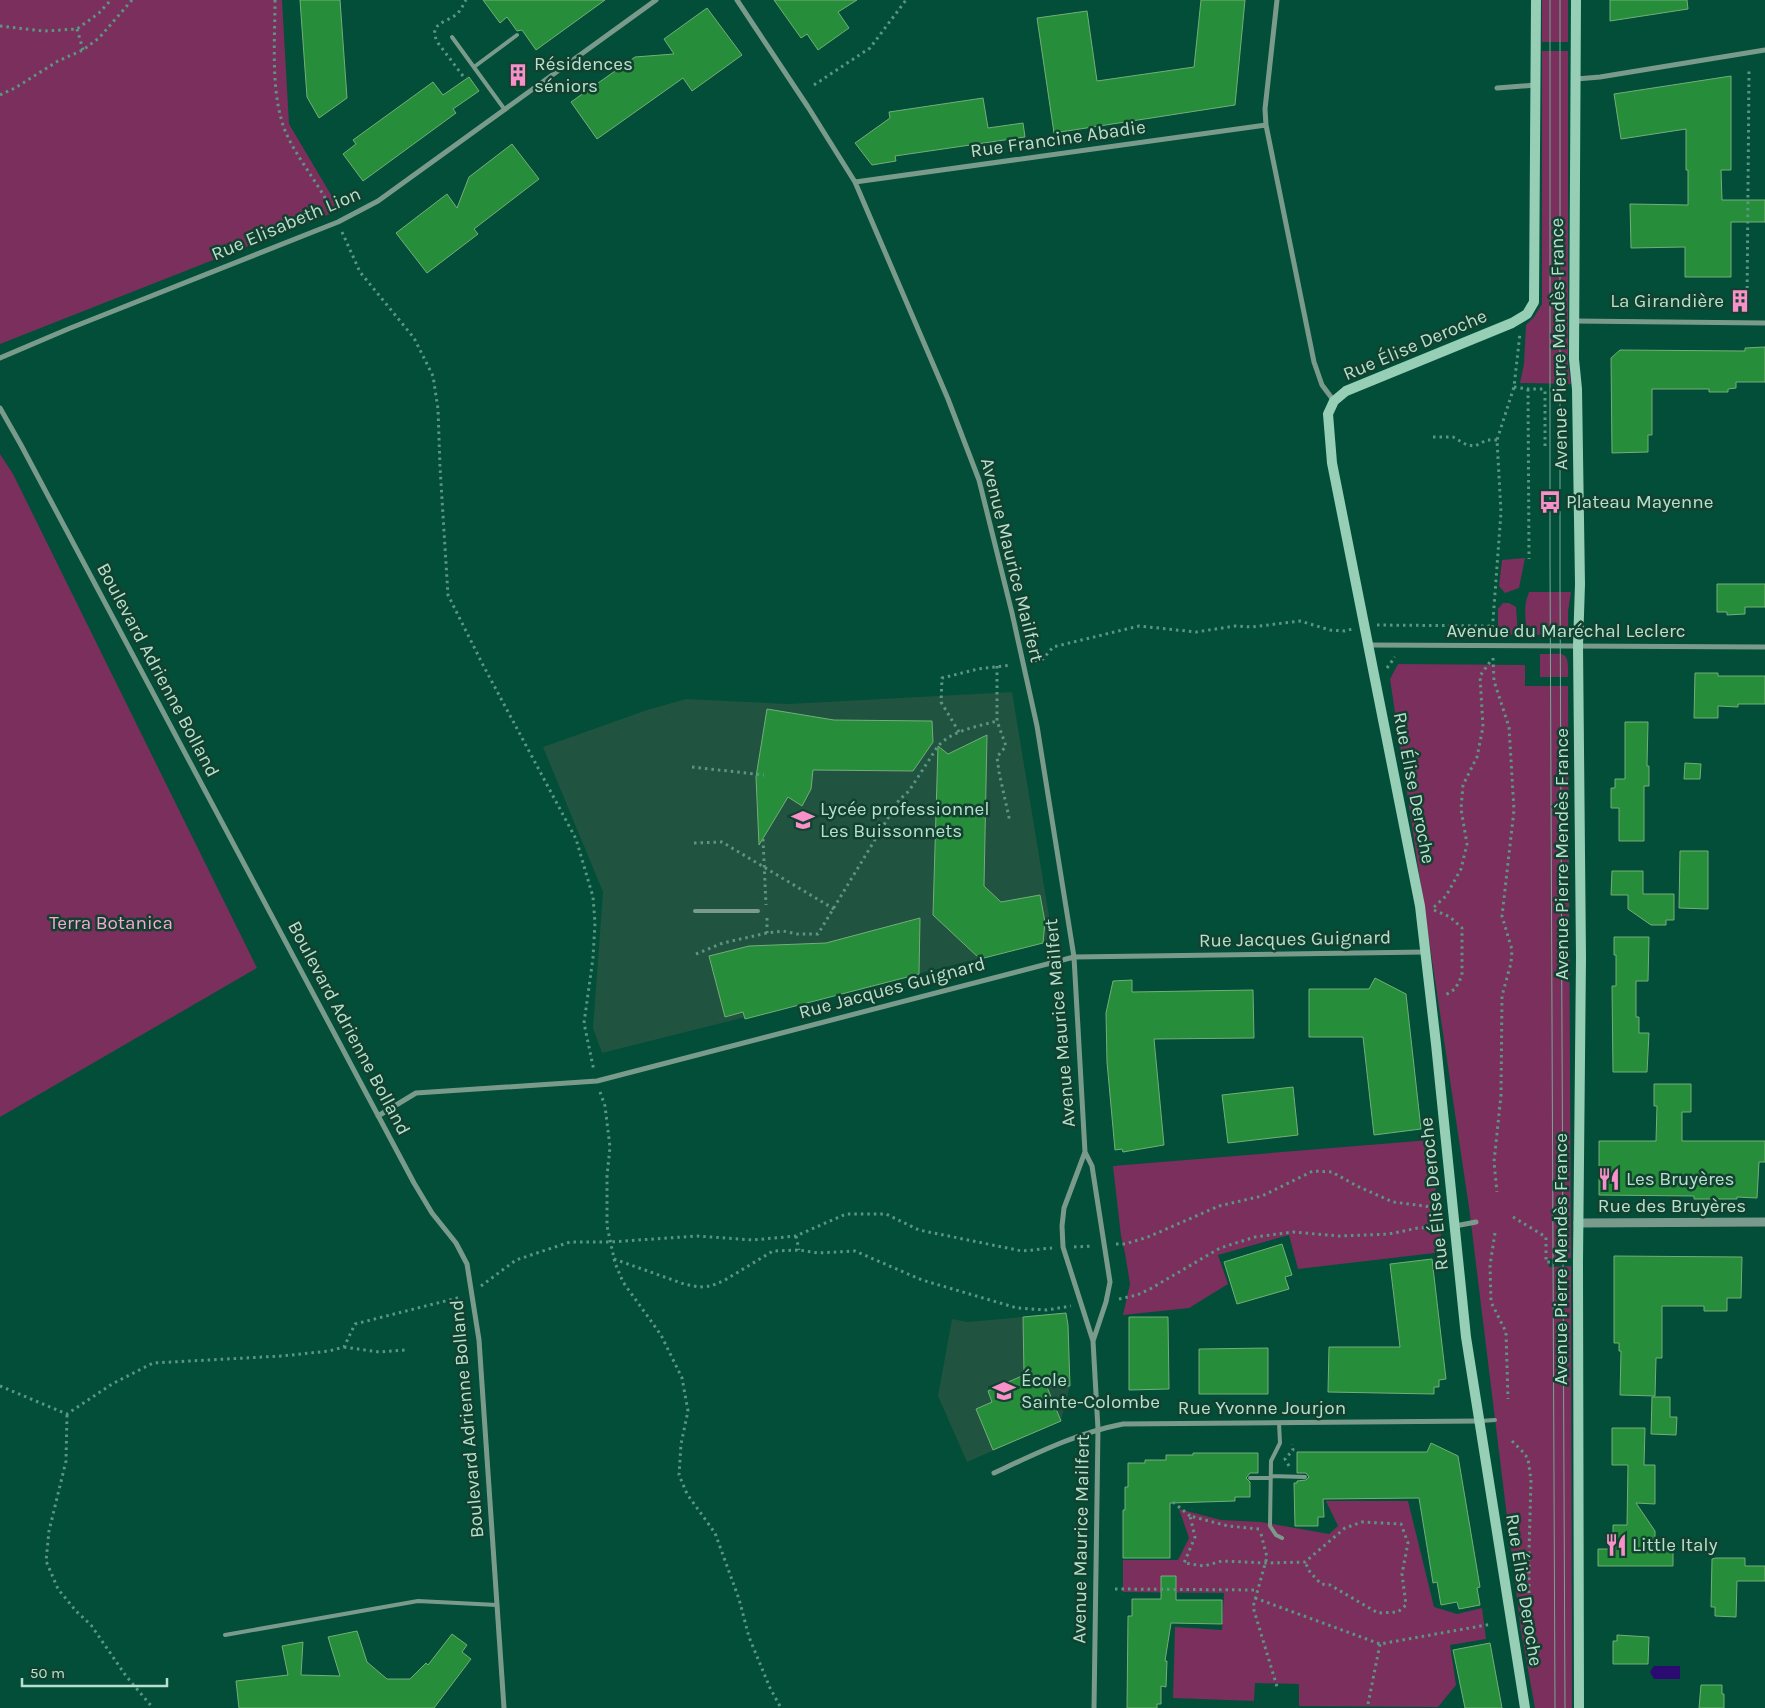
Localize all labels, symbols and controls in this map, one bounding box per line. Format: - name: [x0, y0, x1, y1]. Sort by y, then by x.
- place label: Résidences séniors: [534, 53, 633, 97]
- building icon: Résidences séniors: [505, 62, 531, 88]
- street label: Rue Francine Abadie: [969, 116, 1147, 162]
- street label: Rue Elisabeth Lion: [208, 183, 364, 265]
- street label: Avenue Pierre Mendès France: [1546, 218, 1572, 470]
- building icon: La Girandière: [1727, 288, 1753, 314]
- place label: La Girandière: [1610, 290, 1724, 312]
- street label: Rue Élise Deroche: [1339, 304, 1490, 385]
- street label: Avenue Maurice Mailfert: [976, 456, 1048, 664]
- bus stop icon: Plateau Mayenne: [1537, 489, 1563, 515]
- place label: Plateau Mayenne: [1566, 491, 1714, 513]
- street label: Boulevard Adrienne Bolland: [92, 559, 224, 781]
- street label: Avenue du Maréchal Leclerc: [1446, 620, 1686, 642]
- street label: Rue Élise Deroche: [1389, 710, 1440, 866]
- street label: Avenue Pierre Mendès France: [1551, 728, 1573, 980]
- place label: Lycée professionnel Les Buissonnets: [820, 798, 990, 842]
- school or university icon: Lycée professionnel Les Buissonnets: [790, 807, 816, 833]
- park label: Terra Botanica: [49, 912, 173, 934]
- street label: Boulevard Adrienne Bolland: [283, 917, 415, 1139]
- street label: Avenue Maurice Mailfert: [1040, 918, 1080, 1128]
- street label: Rue Jacques Guignard: [1199, 926, 1391, 952]
- street label: Rue Jacques Guignard: [796, 952, 988, 1024]
- street label: Rue Élise Deroche: [1414, 1116, 1453, 1272]
- street label: Avenue Pierre Mendès France: [1550, 1133, 1572, 1385]
- restaurant icon: Les Bruyères: [1596, 1166, 1622, 1192]
- place label: Les Bruyères: [1626, 1168, 1735, 1190]
- street label: Rue des Bruyères: [1598, 1195, 1746, 1217]
- street label: Boulevard Adrienne Bolland: [446, 1299, 488, 1539]
- place label: École Sainte-Colombe: [1021, 1368, 1160, 1413]
- school or university icon: École Sainte-Colombe: [991, 1378, 1017, 1404]
- street label: Rue Yvonne Jourjon: [1178, 1397, 1346, 1419]
- street label: Avenue Maurice Mailfert: [1068, 1434, 1094, 1644]
- street label: Rue Élise Deroche: [1501, 1512, 1548, 1668]
- restaurant icon: Little Italy: [1603, 1532, 1629, 1558]
- place label: Little Italy: [1632, 1534, 1718, 1556]
- scale bar: [22, 1656, 168, 1688]
- text: 50 m: [30, 1664, 65, 1682]

